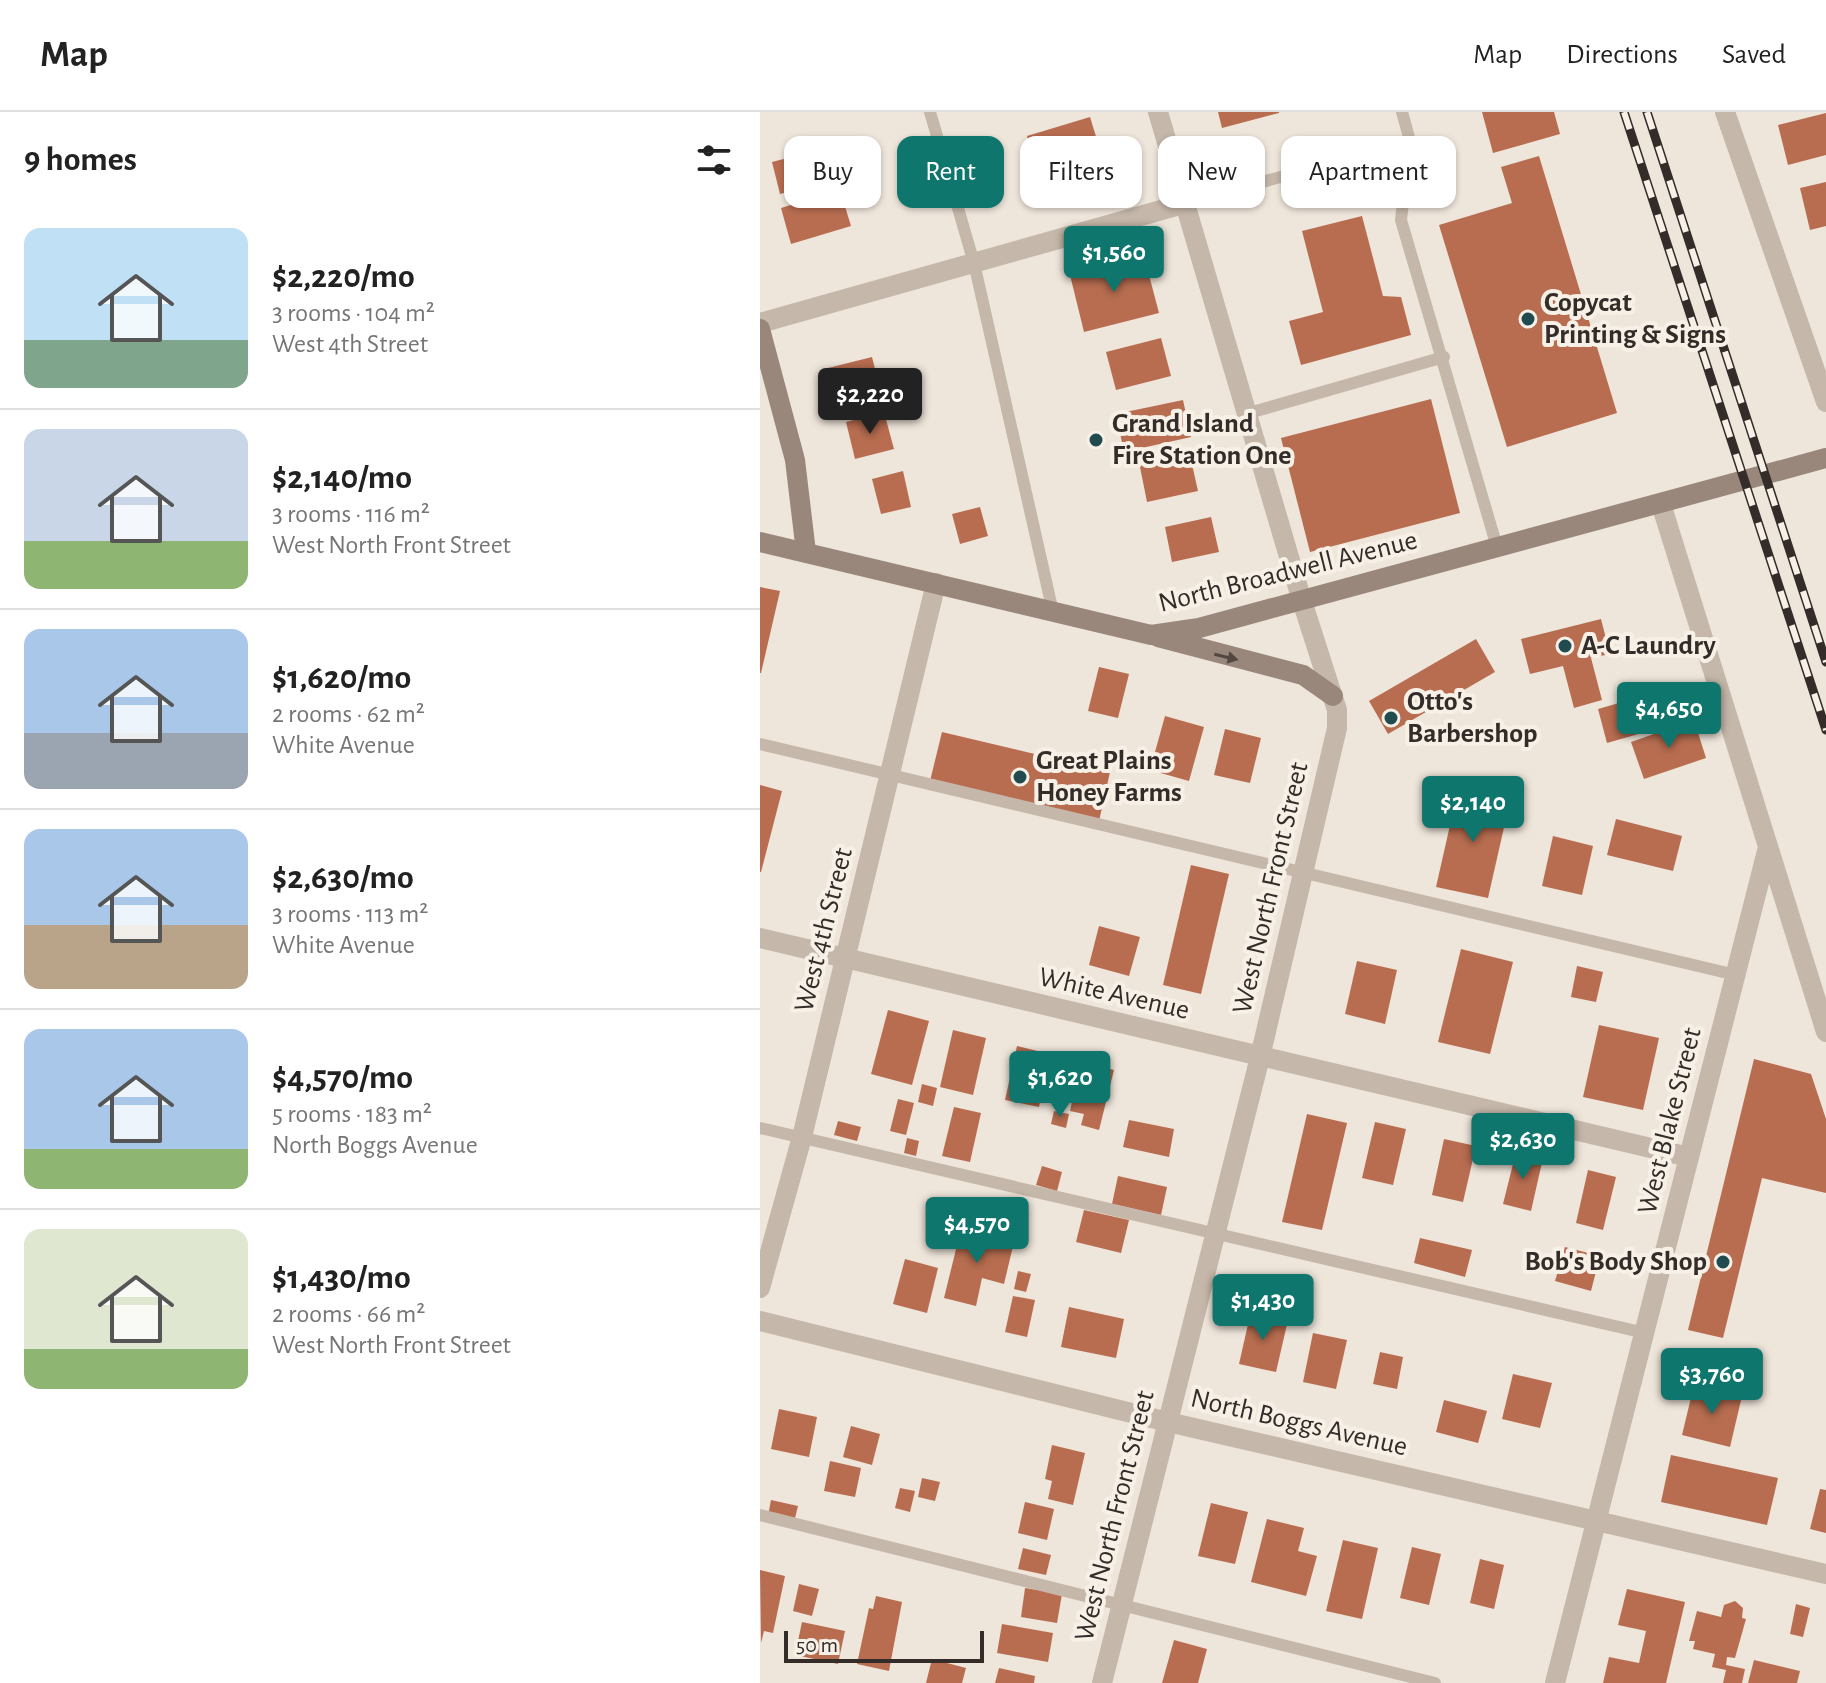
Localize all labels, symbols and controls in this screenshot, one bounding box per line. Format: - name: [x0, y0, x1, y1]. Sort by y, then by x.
- text: Map: [40, 36, 108, 74]
- text: Map: [1473, 41, 1522, 69]
- text: Directions: [1566, 41, 1678, 69]
- text: Saved: [1722, 41, 1786, 69]
- chip: Buy: [784, 136, 881, 208]
- chip: Rent: [897, 136, 1004, 208]
- chip: Filters: [1020, 136, 1142, 208]
- chip: New: [1158, 136, 1265, 208]
- chip: Apartment: [1281, 136, 1456, 208]
- icon: filters: [692, 138, 736, 182]
- text: 9 homes: [24, 143, 137, 177]
- pin: $1,560: [1049, 226, 1179, 294]
- text: $1,560: [1082, 239, 1146, 265]
- icon: home: [88, 260, 184, 356]
- text: $2,220/mo: [272, 260, 415, 294]
- place label: Copycat Printing & Signs: [1544, 289, 1726, 349]
- text: 3 rooms · 104 m²: [272, 300, 435, 326]
- marker: Copycat Printing & Signs: [1519, 310, 1537, 328]
- text: West 4th Street: [272, 331, 428, 357]
- pin: $2,220: [805, 368, 935, 436]
- text: $2,220: [836, 381, 904, 407]
- place label: Grand Island Fire Station One: [1112, 410, 1292, 470]
- marker: Grand Island Fire Station One: [1087, 431, 1105, 449]
- icon: home: [88, 461, 184, 557]
- text: $2,140/mo: [272, 461, 412, 495]
- text: 3 rooms · 116 m²: [272, 501, 430, 527]
- street label: North Broadwell Avenue: [1156, 526, 1420, 618]
- text: West North Front Street: [272, 532, 511, 558]
- place label: A-C Laundry: [1581, 632, 1716, 660]
- marker: A-C Laundry: [1556, 637, 1574, 655]
- one-way arrow: [1213, 651, 1238, 664]
- icon: home: [88, 661, 184, 757]
- text: $1,620/mo: [272, 661, 411, 695]
- pin: $4,650: [1604, 682, 1734, 750]
- place label: Otto's Barbershop: [1407, 688, 1538, 748]
- text: $4,650: [1635, 695, 1703, 721]
- text: 2 rooms · 62 m²: [272, 701, 425, 727]
- marker: Otto's Barbershop: [1382, 709, 1400, 727]
- text: White Avenue: [272, 732, 415, 758]
- place label: Great Plains Honey Farms: [1036, 747, 1182, 807]
- street label: West North Front Street: [1228, 759, 1314, 1017]
- marker: Great Plains Honey Farms: [1011, 768, 1029, 786]
- pin: $2,140: [1408, 776, 1538, 844]
- text: $2,140: [1440, 789, 1506, 815]
- street label: West 4th Street: [790, 845, 858, 1015]
- icon: home: [88, 861, 184, 957]
- text: $2,630/mo: [272, 861, 414, 895]
- text: 3 rooms · 113 m²: [272, 901, 428, 927]
- text: White Avenue: [272, 932, 415, 958]
- street label: White Avenue: [1036, 963, 1192, 1025]
- street label: West Blake Street: [1633, 1025, 1707, 1217]
- pin: $1,620: [995, 1051, 1125, 1119]
- icon: home: [88, 1061, 184, 1157]
- text: $4,570/mo: [272, 1061, 413, 1095]
- text: $1,620: [1027, 1064, 1093, 1090]
- text: 5 rooms · 183 m²: [272, 1101, 432, 1127]
- pin: $2,630: [1458, 1113, 1588, 1181]
- text: $2,630: [1489, 1126, 1557, 1152]
- text: North Boggs Avenue: [272, 1132, 478, 1158]
- pin: $4,570: [912, 1197, 1042, 1265]
- text: $4,570: [944, 1210, 1010, 1236]
- place label: Bob's Body Shop: [1525, 1248, 1707, 1276]
- marker: Bob's Body Shop: [1714, 1253, 1732, 1271]
- icon: home: [88, 1261, 184, 1357]
- text: $1,430/mo: [272, 1261, 411, 1295]
- pin: $1,430: [1198, 1274, 1328, 1342]
- text: $1,430: [1231, 1287, 1295, 1313]
- text: 2 rooms · 66 m²: [272, 1301, 425, 1327]
- text: West North Front Street: [272, 1332, 511, 1358]
- pin: $3,760: [1647, 1348, 1777, 1416]
- text: $3,760: [1679, 1361, 1745, 1387]
- street label: North Boggs Avenue: [1188, 1384, 1410, 1462]
- street label: West North Front Street: [1070, 1388, 1160, 1644]
- scale bar: [784, 1627, 984, 1663]
- text: 50 m: [796, 1634, 838, 1656]

